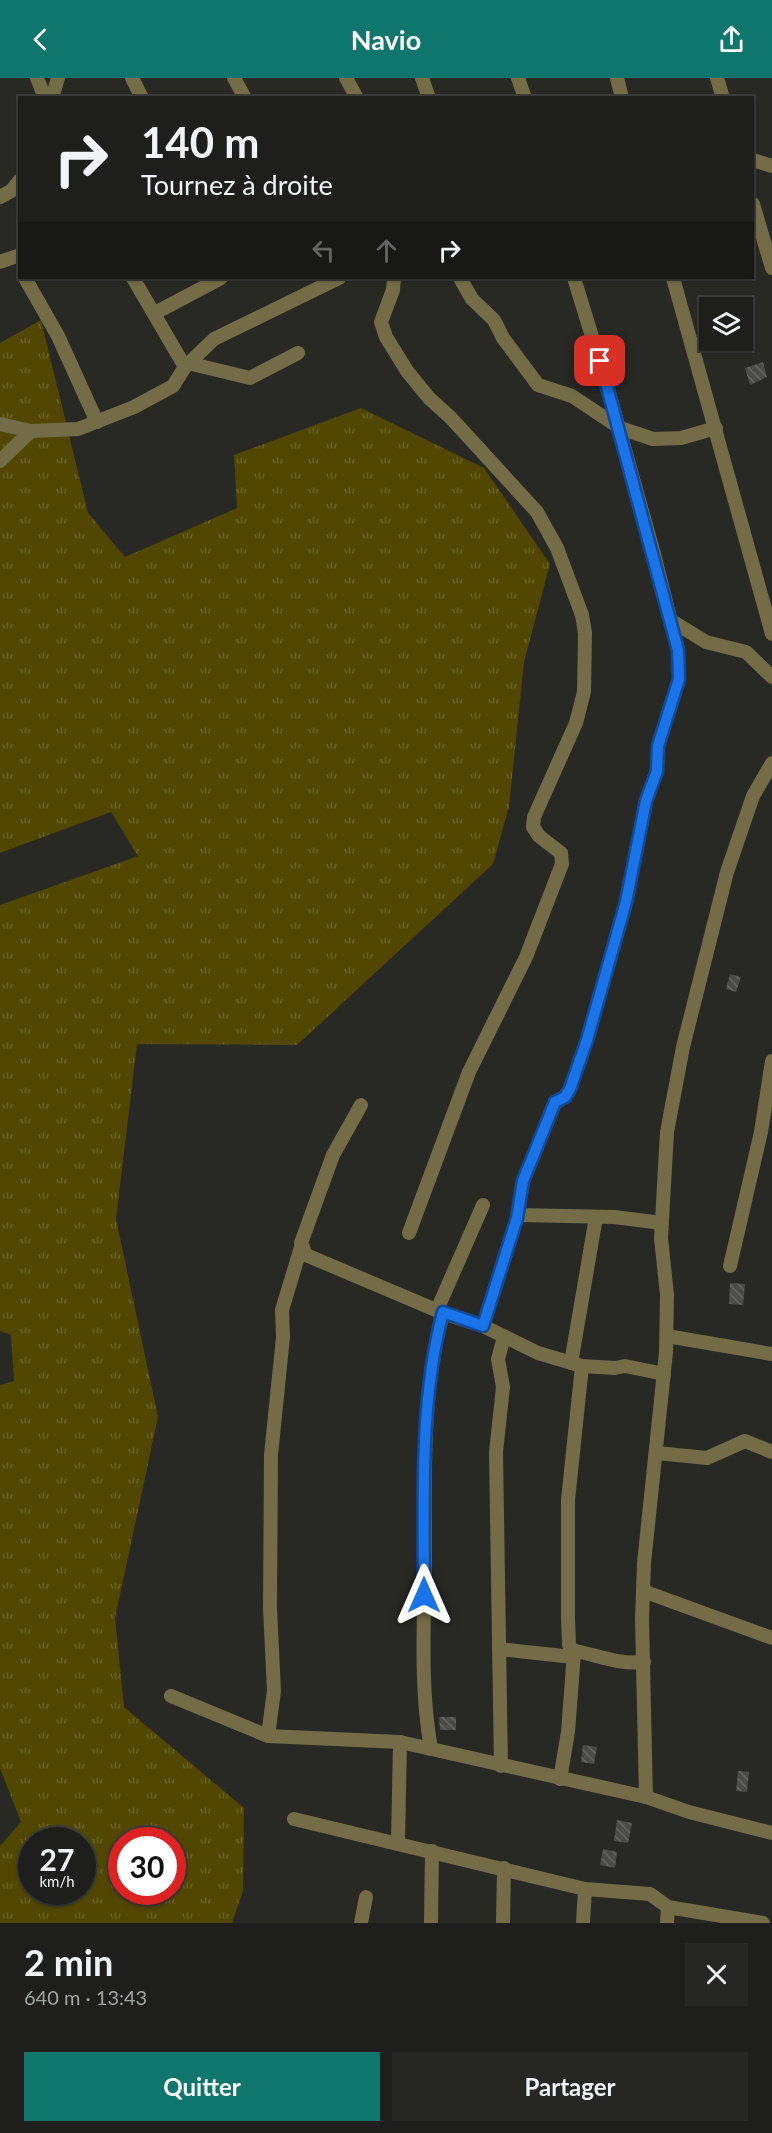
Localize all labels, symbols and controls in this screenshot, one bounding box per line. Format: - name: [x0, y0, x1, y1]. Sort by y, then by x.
- icon: back: [24, 23, 57, 56]
- text: Navio: [351, 23, 421, 56]
- icon: share: [715, 23, 748, 56]
- text: 140 m: [141, 117, 259, 167]
- icon: right: [42, 120, 120, 198]
- text: Tournez à droite: [141, 168, 333, 201]
- icon: left: [307, 234, 340, 267]
- icon: ahead: [370, 234, 403, 267]
- icon: right: [433, 234, 466, 267]
- map controls: [699, 297, 753, 351]
- button: layers: [699, 297, 753, 351]
- pin: [574, 335, 625, 386]
- icon: arrive: [583, 344, 616, 377]
- position arrow: [392, 1563, 456, 1627]
- speed limit sign: 30: [108, 1827, 186, 1905]
- text: 27: [40, 1841, 74, 1877]
- text: km/h: [39, 1872, 75, 1890]
- text: 2 min: [24, 1940, 113, 1984]
- button: close: [685, 1943, 748, 2006]
- text: 640 m · 13:43: [24, 1985, 147, 2009]
- button: Quitter: [24, 2052, 380, 2121]
- button: Partager: [392, 2052, 748, 2121]

